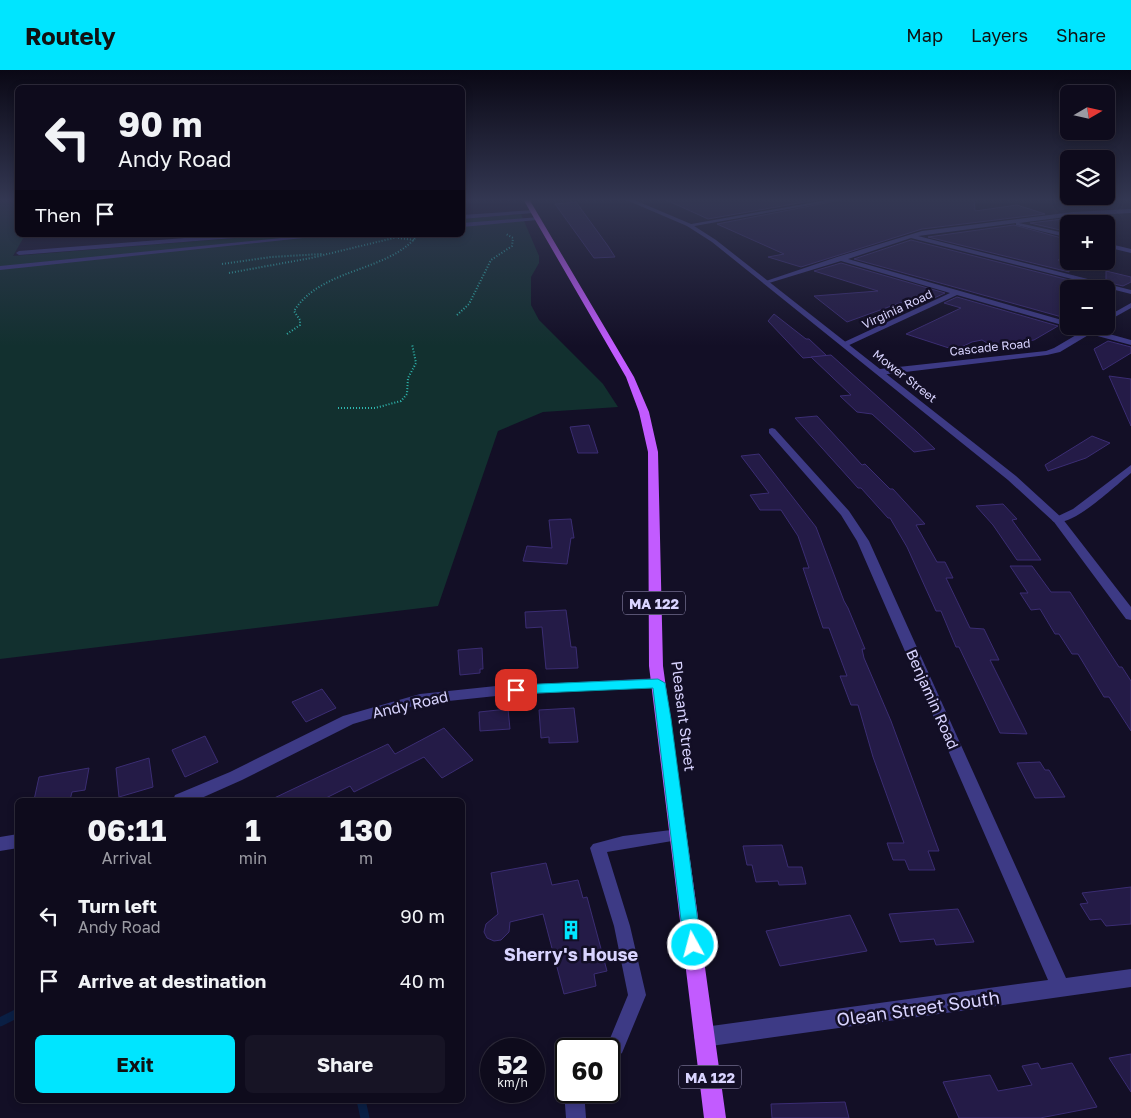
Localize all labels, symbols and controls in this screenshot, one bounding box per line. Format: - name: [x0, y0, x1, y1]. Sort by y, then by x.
- text: Routely: [25, 21, 116, 50]
- text: Map: [906, 24, 943, 46]
- text: Layers: [971, 24, 1028, 46]
- text: Share: [1056, 24, 1106, 46]
- north arrow: [1060, 85, 1115, 140]
- map controls: [1060, 85, 1115, 335]
- text: 90 m: [118, 103, 202, 145]
- icon: left: [35, 105, 100, 170]
- text: Andy Road: [118, 145, 232, 172]
- button: layers: [1060, 150, 1115, 205]
- icon: arrive: [91, 200, 119, 228]
- text: Then: [35, 203, 81, 226]
- button: +: [1060, 215, 1115, 270]
- button: −: [1060, 280, 1115, 335]
- street label: Virginia Road: [859, 286, 935, 332]
- street label: Cascade Road: [949, 335, 1031, 359]
- street label: Mower Street: [870, 346, 940, 406]
- road number: MA 122: [623, 592, 685, 614]
- street label: Benjamin Road: [903, 646, 963, 752]
- street label: Pleasant Street: [668, 660, 700, 772]
- pin: [495, 669, 537, 711]
- icon: arrive: [502, 676, 530, 704]
- street label: Andy Road: [370, 687, 450, 721]
- text: 06:11: [87, 812, 166, 848]
- text: 1: [245, 812, 261, 848]
- text: 130: [339, 812, 393, 848]
- text: Arrival: [102, 848, 152, 868]
- text: min: [239, 848, 267, 868]
- text: m: [359, 848, 373, 868]
- text: Turn left: [78, 894, 157, 917]
- icon: left: [35, 902, 63, 930]
- text: 90 m: [400, 904, 445, 927]
- text: Andy Road: [78, 917, 161, 937]
- position arrow: [666, 918, 718, 970]
- building icon: Sherry's House: [560, 919, 582, 941]
- place label: Sherry's House: [504, 943, 639, 965]
- icon: arrive: [35, 967, 63, 995]
- text: Arrive at destination: [78, 969, 266, 992]
- text: 40 m: [400, 969, 445, 992]
- street label: Olean Street South: [835, 986, 1001, 1030]
- button: Exit: [35, 1035, 235, 1093]
- button: Share: [245, 1035, 445, 1093]
- speed limit sign: 60: [555, 1038, 620, 1103]
- text: 52: [497, 1049, 528, 1080]
- road number: MA 122: [679, 1066, 741, 1089]
- text: km/h: [497, 1075, 528, 1090]

